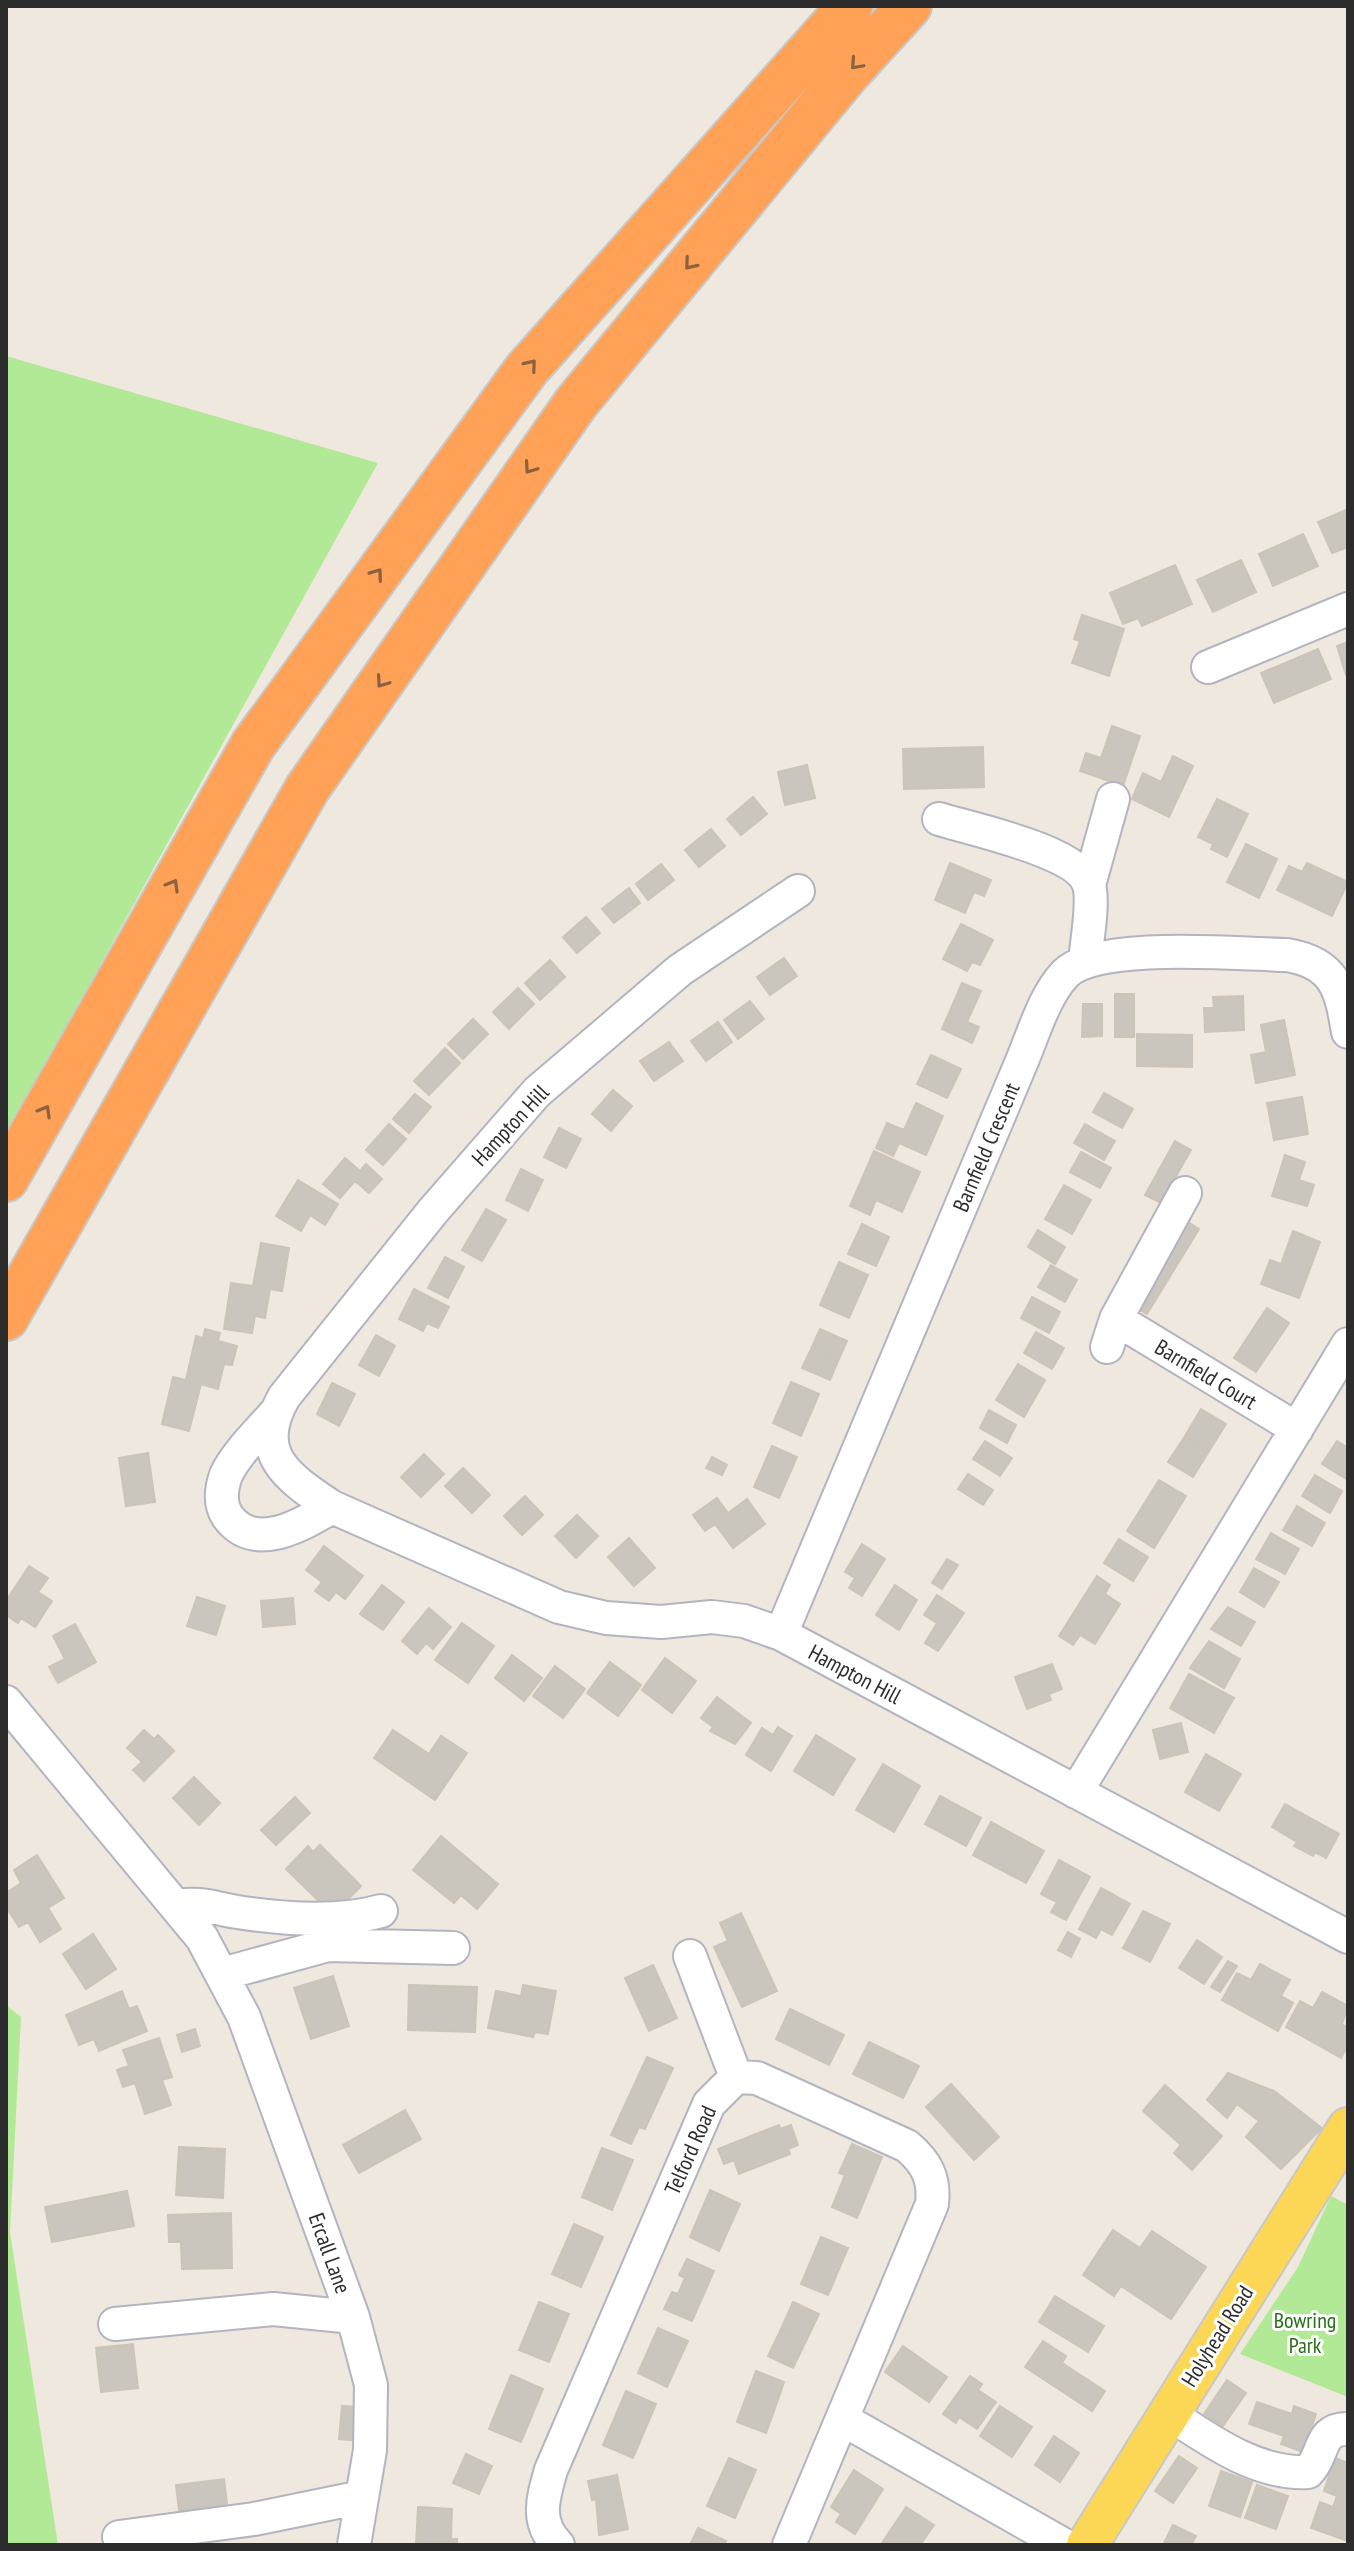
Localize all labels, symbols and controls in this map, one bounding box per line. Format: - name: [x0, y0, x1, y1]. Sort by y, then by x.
- one-way arrow: [852, 54, 866, 69]
- one-way arrow: [685, 254, 700, 269]
- one-way arrow: [521, 360, 536, 374]
- one-way arrow: [525, 460, 540, 474]
- one-way arrow: [367, 569, 382, 583]
- one-way arrow: [377, 673, 392, 687]
- one-way arrow: [163, 879, 179, 894]
- street label: Hampton Hill: [465, 1078, 555, 1171]
- street label: Barnfield Crescent: [946, 1078, 1026, 1216]
- one-way arrow: [35, 1105, 50, 1119]
- street label: Barnfield Court: [1150, 1333, 1262, 1415]
- street label: Hampton Hill: [804, 1638, 907, 1710]
- street label: Telford Road: [658, 2101, 722, 2199]
- street label: Ercall Lane: [303, 2209, 357, 2297]
- street label: Holyhead Road: [1175, 2280, 1259, 2392]
- park label: Bowring Park: [1274, 2306, 1336, 2359]

